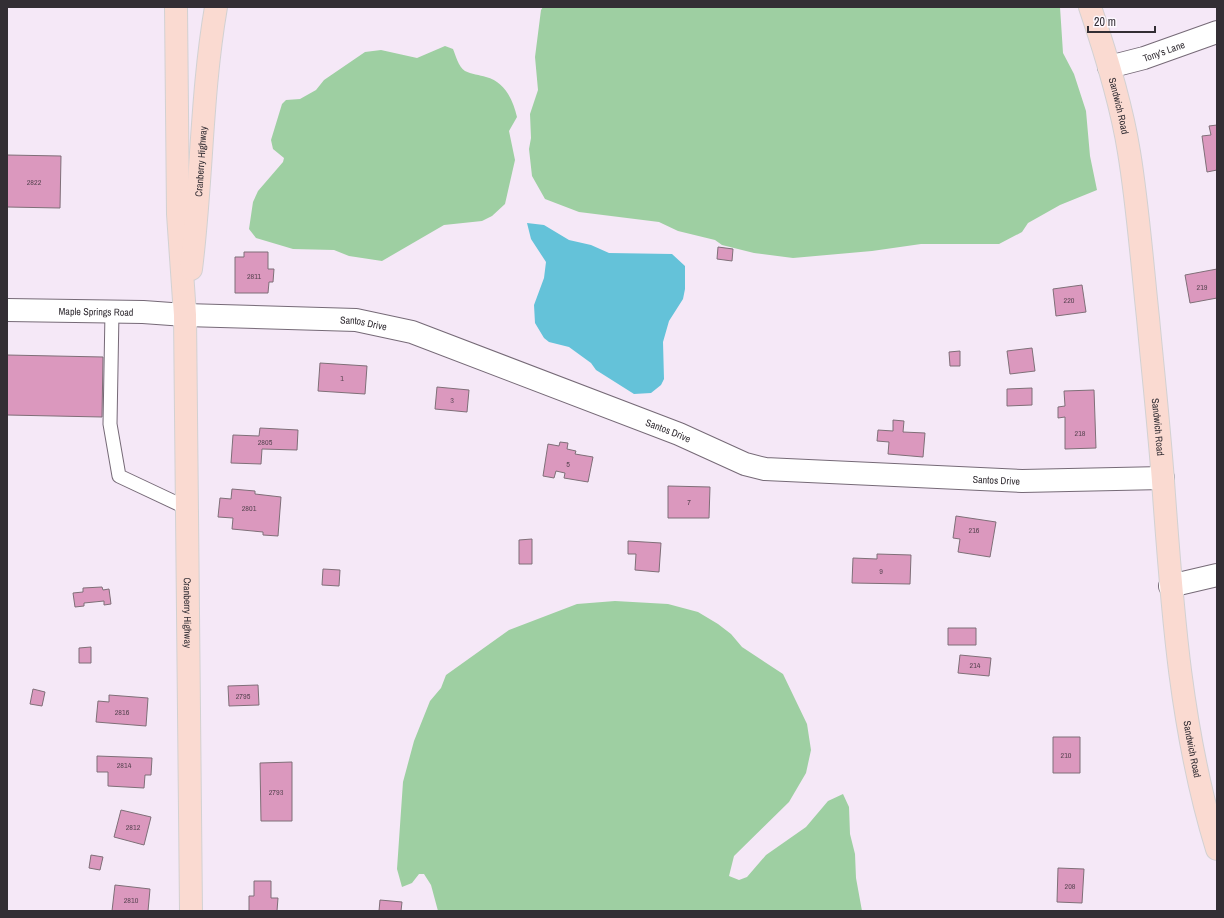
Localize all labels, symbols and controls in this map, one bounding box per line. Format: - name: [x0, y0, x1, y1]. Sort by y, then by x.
- scale bar: [1088, 8, 1155, 34]
- text: 20 m: [1094, 14, 1116, 30]
- street label: Tony's Lane: [1141, 38, 1187, 65]
- street label: Sandwich Road: [1106, 76, 1132, 135]
- street label: Cranberry Highway: [192, 125, 210, 197]
- house number: 2822: [27, 177, 42, 187]
- house number: 2811: [247, 271, 261, 281]
- house number: 219: [1197, 282, 1208, 292]
- house number: 220: [1064, 295, 1075, 305]
- street label: Maple Springs Road: [58, 305, 133, 319]
- street label: Santos Drive: [340, 314, 389, 334]
- house number: 1: [340, 373, 344, 383]
- house number: 3: [450, 395, 454, 405]
- street label: Sandwich Road: [1149, 398, 1167, 456]
- street label: Santos Drive: [644, 416, 693, 446]
- house number: 218: [1075, 428, 1086, 438]
- house number: 2805: [258, 437, 273, 447]
- house number: 5: [566, 459, 570, 469]
- street label: Santos Drive: [972, 473, 1021, 488]
- house number: 7: [687, 497, 691, 507]
- house number: 2801: [242, 503, 257, 513]
- house number: 216: [969, 525, 980, 535]
- house number: 9: [879, 566, 883, 576]
- street label: Cranberry Highway: [181, 577, 194, 649]
- house number: 214: [970, 660, 981, 670]
- house number: 2795: [236, 691, 251, 701]
- house number: 2816: [115, 707, 130, 717]
- street label: Sandwich Road: [1180, 720, 1204, 779]
- house number: 210: [1061, 750, 1072, 760]
- house number: 2814: [117, 760, 132, 770]
- house number: 2793: [269, 787, 284, 797]
- house number: 2812: [126, 822, 141, 832]
- house number: 208: [1065, 881, 1076, 891]
- house number: 2810: [124, 895, 139, 905]

